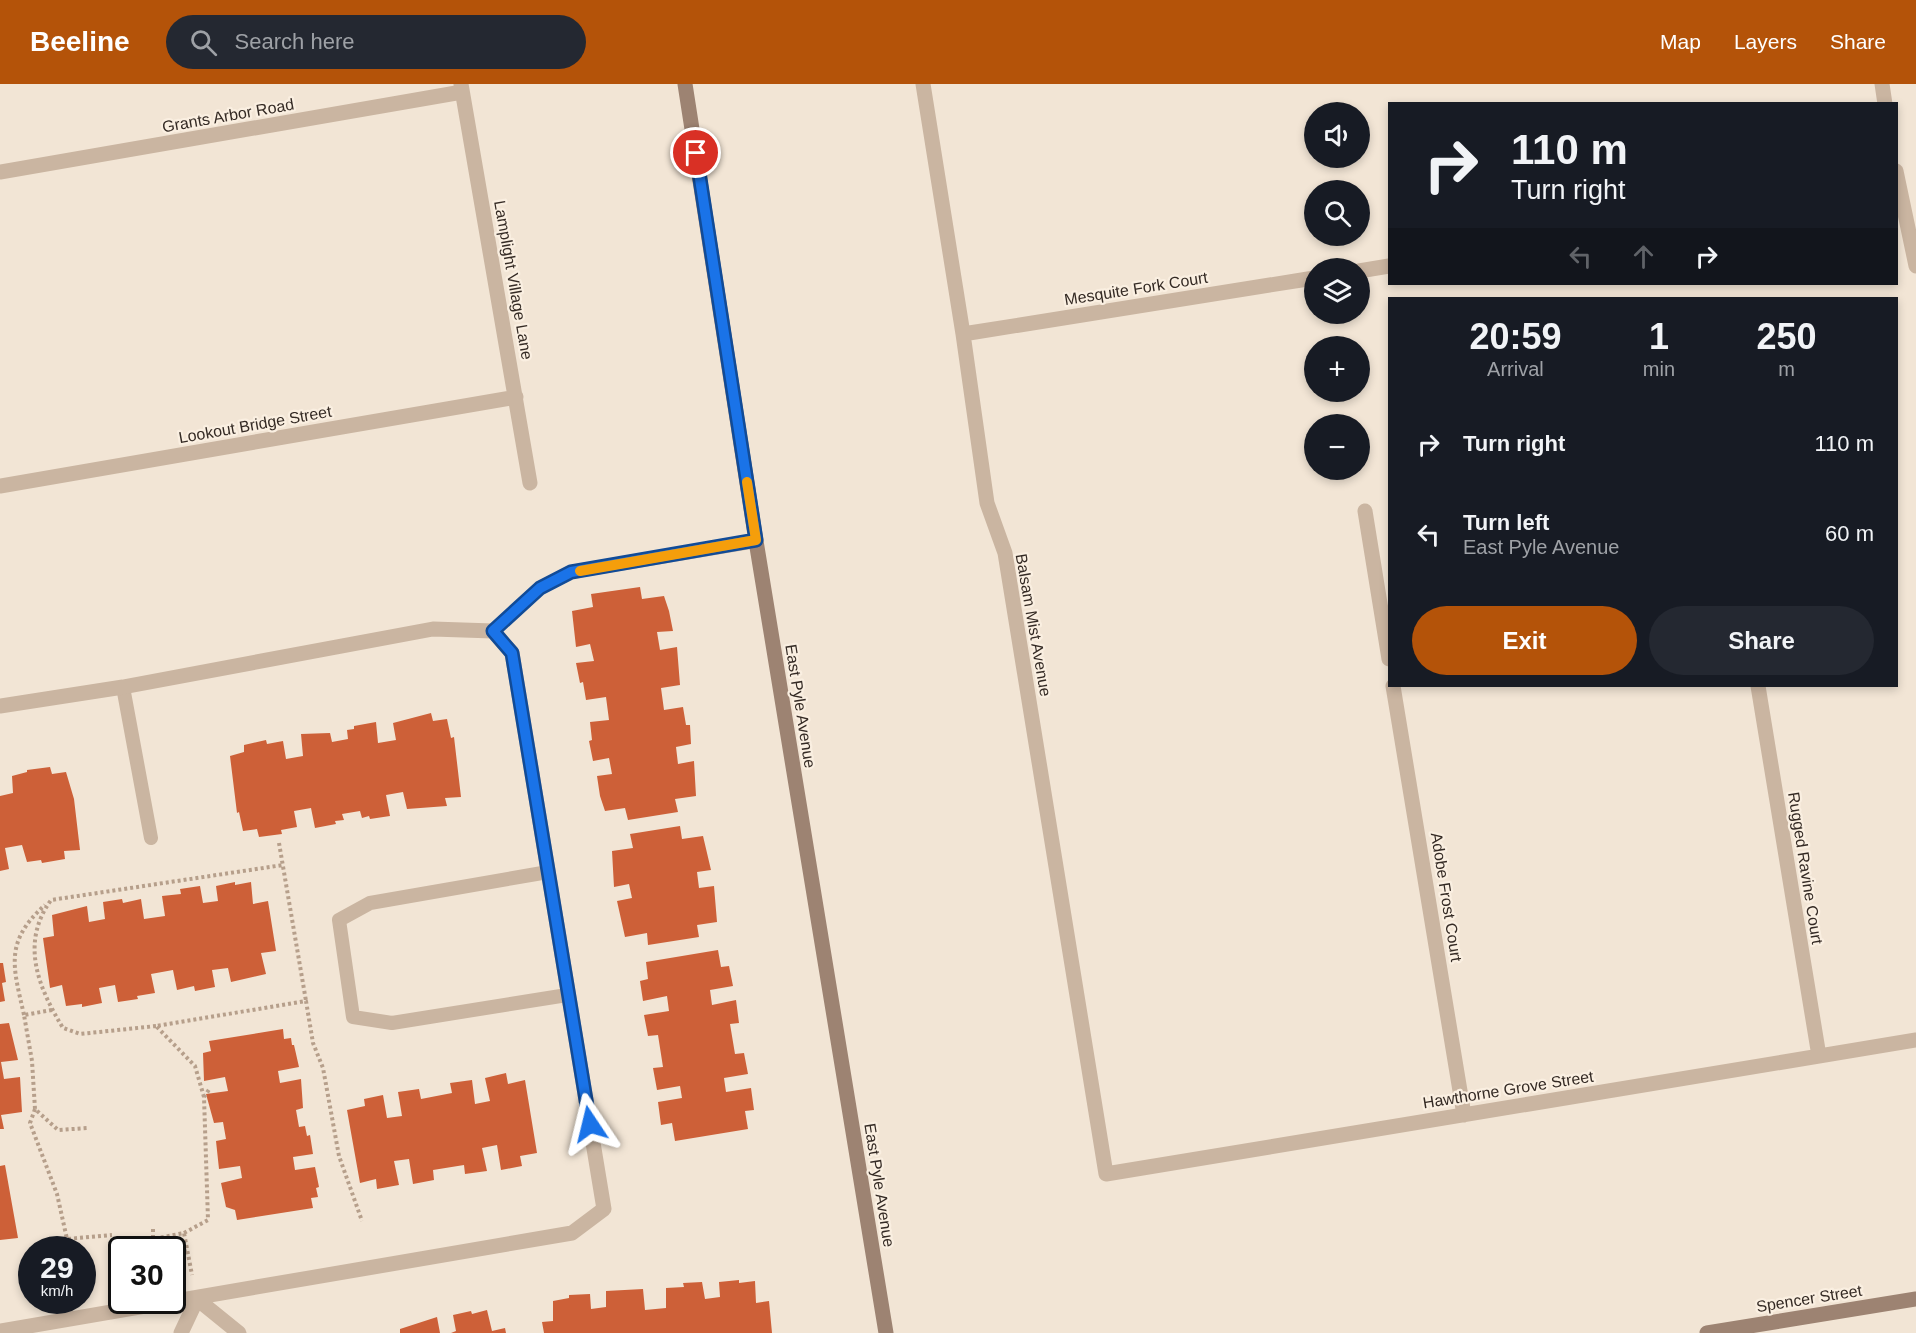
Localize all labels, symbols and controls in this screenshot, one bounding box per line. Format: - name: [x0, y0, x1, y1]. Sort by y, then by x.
- search box: [166, 15, 586, 69]
- text: Beeline: [30, 26, 130, 57]
- icon: search: [187, 26, 220, 59]
- text: Search here: [235, 29, 354, 54]
- text: Map: [1660, 30, 1701, 53]
- text: Layers: [1734, 30, 1797, 53]
- text: Share: [1830, 30, 1886, 53]
- street label: Grants Arbor Road: [161, 96, 295, 135]
- map controls: [1304, 102, 1370, 480]
- button: sound: [1304, 102, 1370, 168]
- icon: right: [1412, 126, 1490, 204]
- text: 110 m: [1511, 126, 1628, 173]
- pin: [670, 127, 721, 178]
- icon: arrive: [679, 136, 712, 169]
- text: Turn right: [1511, 175, 1626, 205]
- button: search: [1304, 180, 1370, 246]
- street label: Lamplight Village Lane: [491, 199, 536, 361]
- icon: left: [1564, 240, 1597, 273]
- icon: ahead: [1627, 240, 1660, 273]
- icon: right: [1690, 240, 1723, 273]
- button: layers: [1304, 258, 1370, 324]
- street label: Mesquite Fork Court: [1063, 269, 1210, 308]
- text: 20:59: [1469, 316, 1561, 357]
- text: 1: [1649, 316, 1669, 357]
- text: 250: [1756, 316, 1817, 357]
- button: +: [1304, 336, 1370, 402]
- text: Arrival: [1487, 358, 1544, 380]
- text: min: [1643, 358, 1675, 380]
- text: m: [1778, 358, 1795, 380]
- street label: Lookout Bridge Street: [177, 403, 333, 446]
- button: −: [1304, 414, 1370, 480]
- icon: right: [1412, 428, 1445, 461]
- text: Turn right: [1463, 431, 1565, 456]
- text: 110 m: [1814, 431, 1874, 456]
- text: Turn left: [1463, 510, 1549, 535]
- icon: left: [1412, 518, 1445, 551]
- text: 60 m: [1825, 521, 1874, 546]
- text: East Pyle Avenue: [1463, 536, 1619, 558]
- street label: Balsam Mist Avenue: [1013, 552, 1054, 698]
- button: Exit: [1412, 606, 1637, 675]
- button: Share: [1649, 606, 1874, 675]
- street label: East Pyle Avenue: [782, 643, 819, 769]
- street label: Rugged Ravine Court: [1785, 791, 1826, 946]
- street label: Adobe Frost Court: [1428, 831, 1465, 964]
- street label: Hawthorne Grove Street: [1422, 1068, 1595, 1111]
- position arrow: [558, 1092, 622, 1156]
- street label: East Pyle Avenue: [861, 1122, 898, 1248]
- speed limit sign: 30: [108, 1236, 186, 1314]
- text: 29: [40, 1251, 74, 1284]
- text: km/h: [41, 1282, 73, 1299]
- street label: Spencer Street: [1755, 1282, 1864, 1315]

